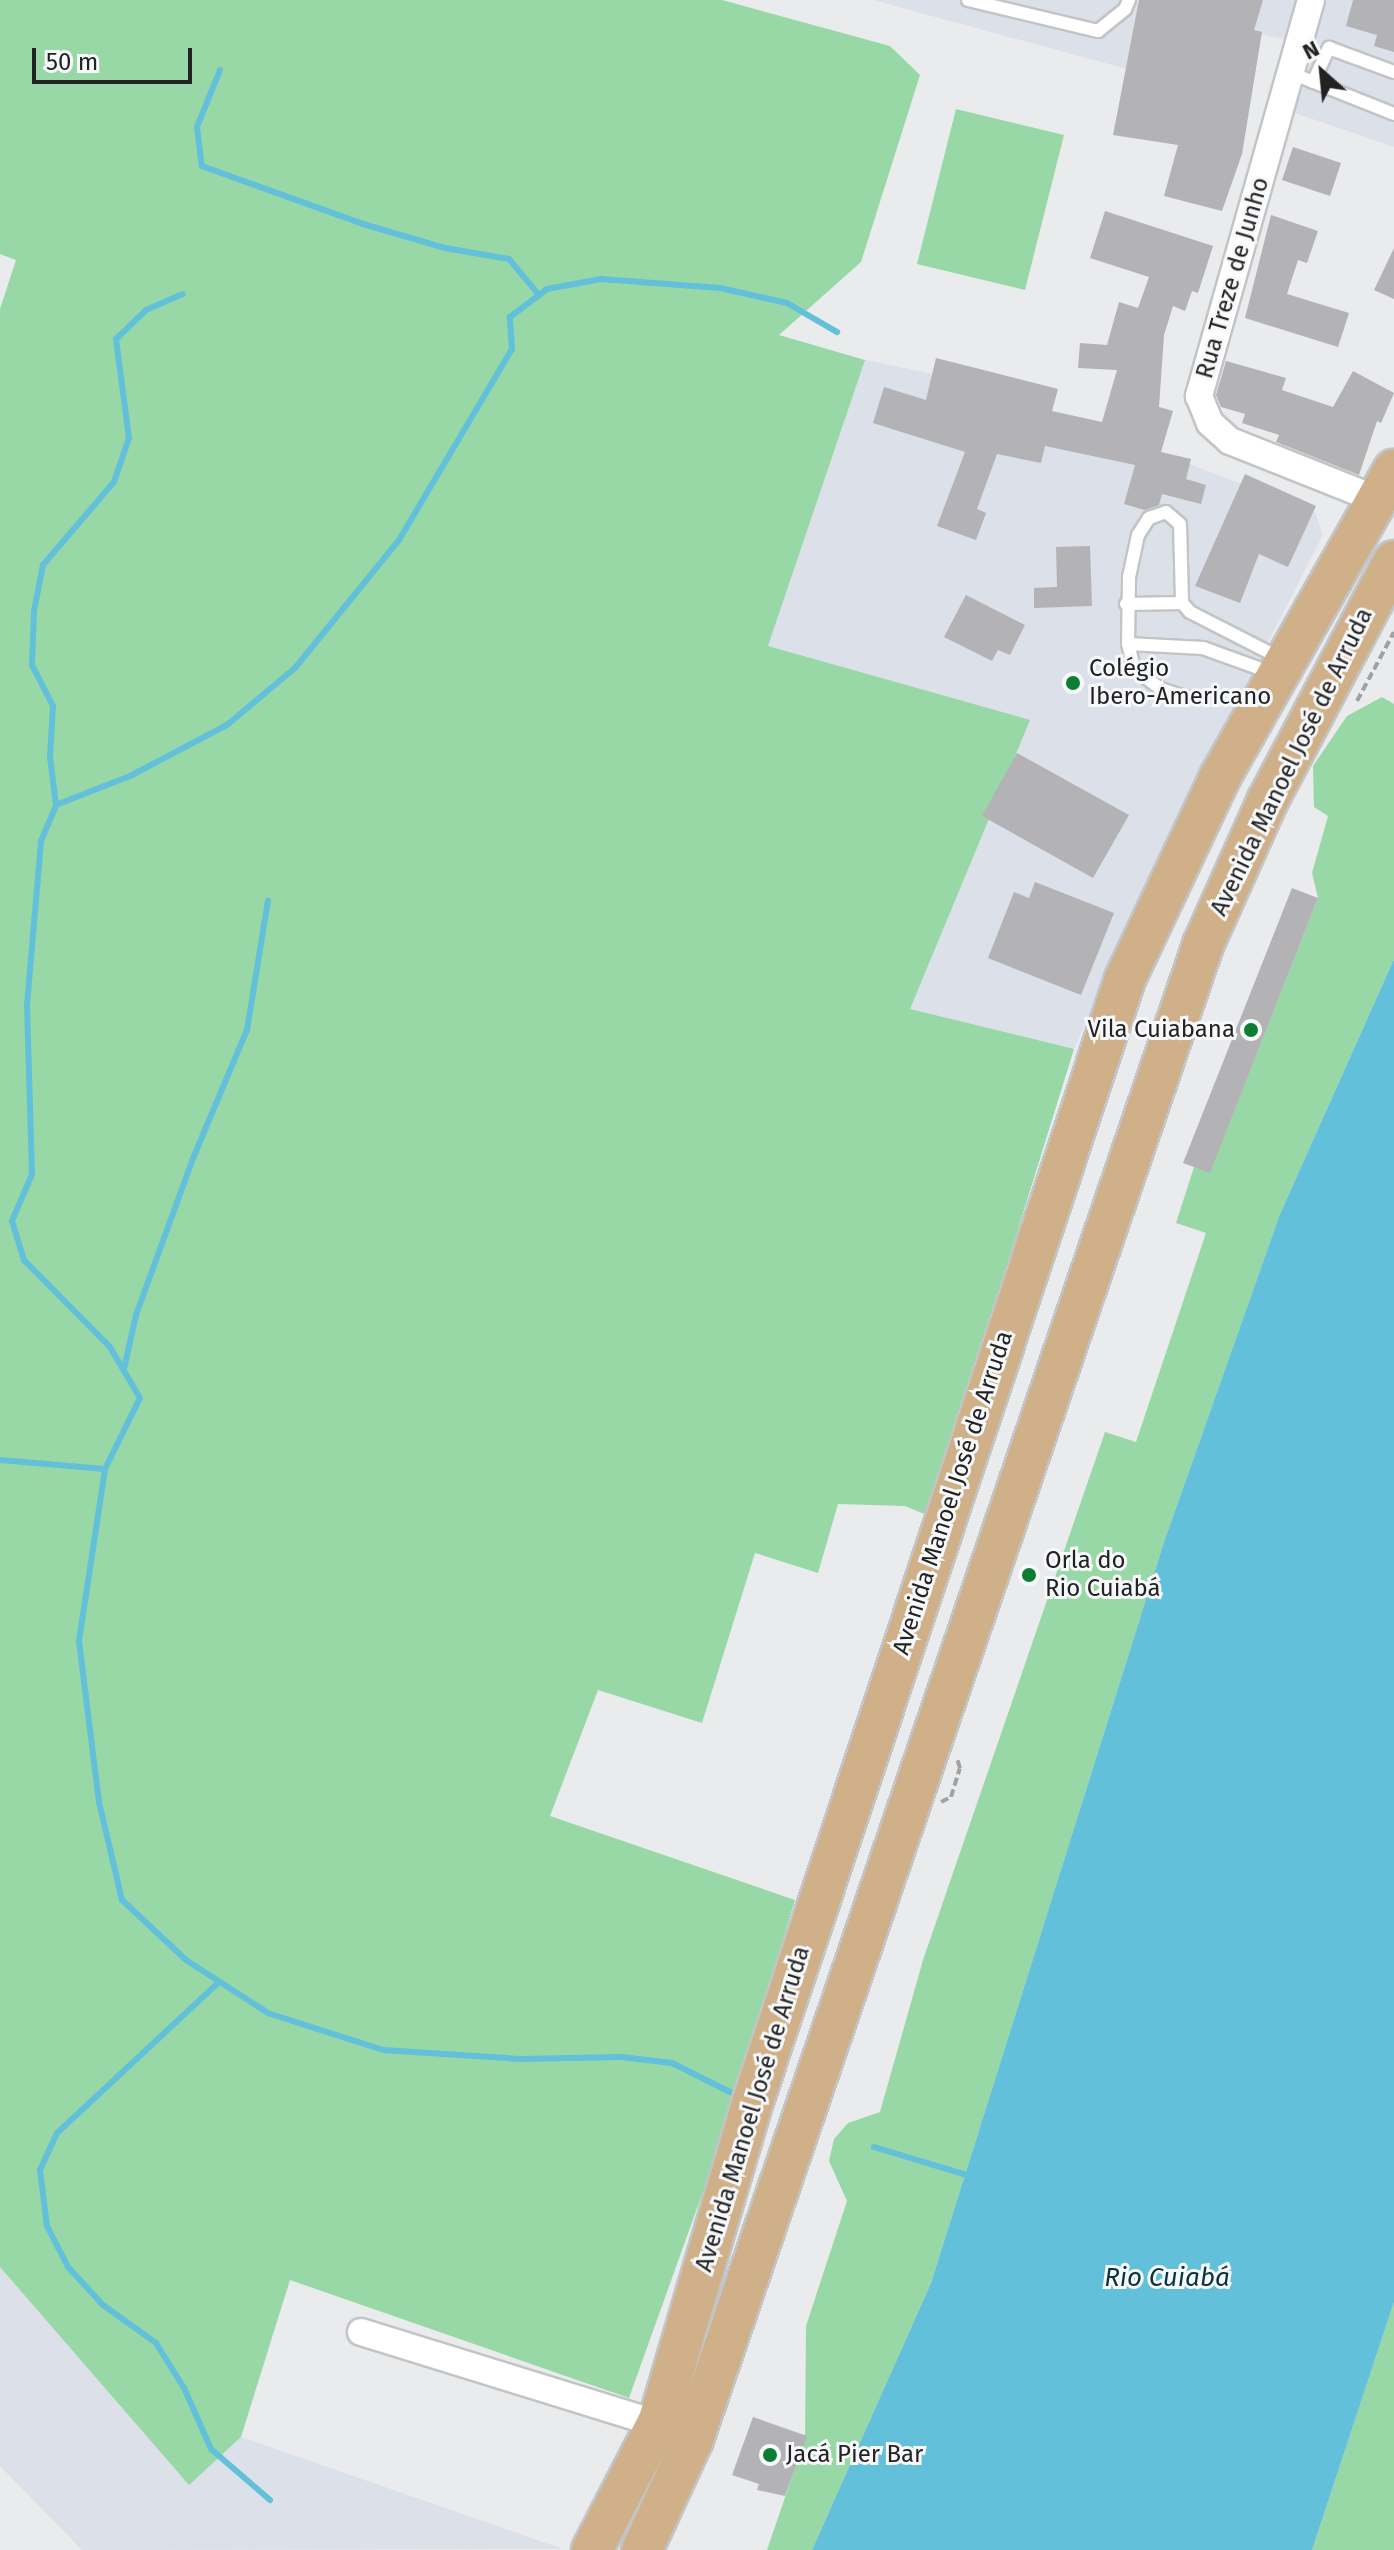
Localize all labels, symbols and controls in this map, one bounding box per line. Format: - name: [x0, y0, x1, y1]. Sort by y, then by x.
- scale bar: [36, 32, 196, 82]
- north arrow: [1282, 32, 1362, 112]
- text: N: [1298, 35, 1324, 66]
- text: 50 m: [46, 48, 98, 76]
- street label: Rua Treze de Junho: [1190, 174, 1276, 382]
- street label: Avenida Manoel José de Arruda: [1205, 603, 1379, 921]
- place label: Colégio Ibero-Americano: [1089, 655, 1271, 711]
- marker: Colégio Ibero-Americano: [1064, 674, 1082, 692]
- place label: Vila Cuiabana: [1088, 1016, 1235, 1044]
- marker: Vila Cuiabana: [1242, 1021, 1260, 1039]
- street label: Avenida Manoel José de Arruda: [887, 1327, 1019, 1659]
- place label: Orla do Rio Cuiabá: [1045, 1547, 1161, 1603]
- marker: Orla do Rio Cuiabá: [1020, 1566, 1038, 1584]
- street label: Avenida Manoel José de Arruda: [690, 1943, 816, 2275]
- water label: Rio Cuiabá: [1104, 2262, 1230, 2294]
- place label: Jacá Pier Bar: [786, 2441, 923, 2469]
- marker: Jacá Pier Bar: [761, 2446, 779, 2464]

